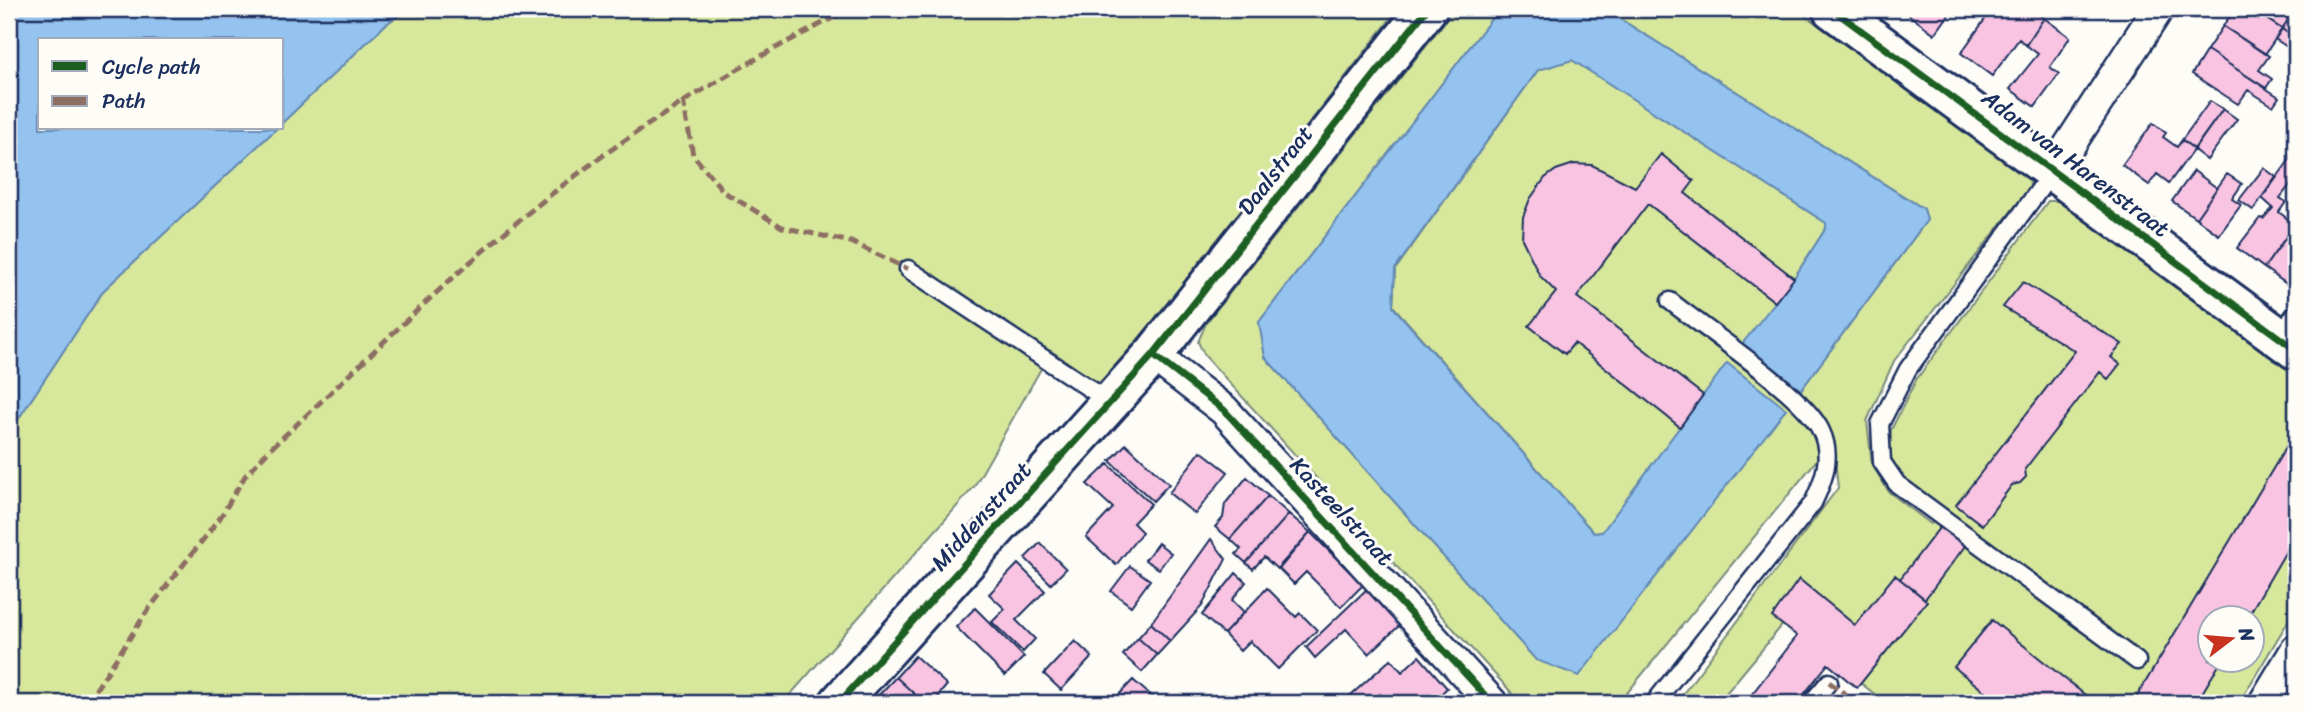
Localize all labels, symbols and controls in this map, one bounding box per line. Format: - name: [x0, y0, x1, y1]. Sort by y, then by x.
- legend: [38, 38, 284, 130]
- text: Cycle path: [102, 48, 201, 86]
- street label: Adam van Harenstraat: [1972, 78, 2179, 248]
- text: Path: [102, 82, 145, 120]
- street label: Daalstraat: [1227, 116, 1324, 225]
- street label: Kasteelstraat: [1279, 447, 1404, 576]
- street label: Middenstraat: [920, 452, 1042, 581]
- north arrow: [2196, 604, 2266, 674]
- text: N: [2229, 623, 2265, 646]

